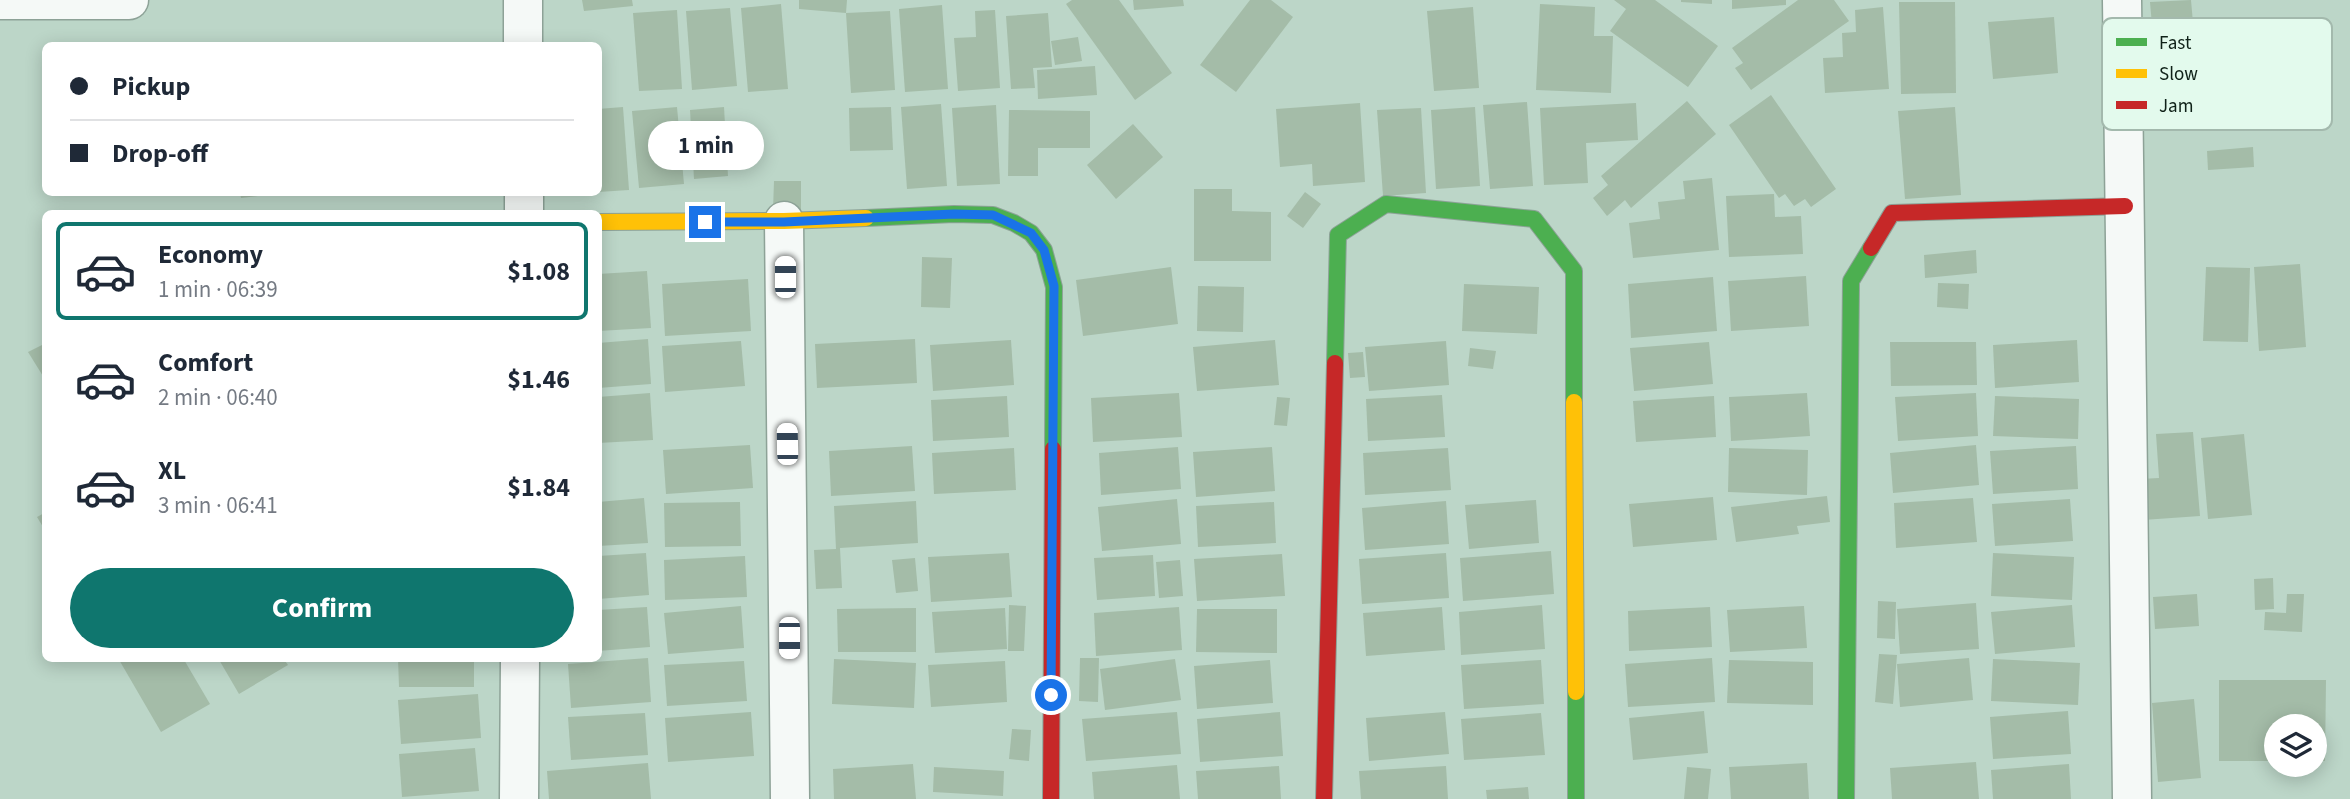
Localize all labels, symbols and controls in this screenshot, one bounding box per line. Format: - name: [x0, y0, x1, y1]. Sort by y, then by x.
- legend: [2102, 18, 2332, 130]
- text: Fast: [2159, 30, 2192, 57]
- text: Slow: [2159, 61, 2198, 88]
- text: Pickup: [112, 68, 190, 105]
- text: Jam: [2159, 93, 2193, 120]
- callout: 1 min: [647, 120, 763, 170]
- text: 1 min: [678, 129, 734, 162]
- text: Drop-off: [112, 135, 208, 172]
- route end: [689, 206, 721, 238]
- text: Economy: [158, 236, 263, 273]
- icon: car: [74, 240, 137, 303]
- text: $1.08: [507, 253, 570, 290]
- car: [775, 256, 796, 298]
- text: 1 min · 06:39: [158, 273, 278, 306]
- text: Comfort: [158, 344, 253, 381]
- icon: car: [74, 348, 137, 411]
- text: $1.46: [507, 361, 570, 398]
- text: 2 min · 06:40: [158, 381, 278, 414]
- car: [777, 423, 798, 465]
- text: XL: [158, 452, 186, 489]
- icon: car: [74, 456, 137, 519]
- text: $1.84: [507, 469, 570, 506]
- text: 3 min · 06:41: [158, 489, 278, 522]
- button: Confirm: [70, 568, 574, 648]
- car: [779, 617, 800, 659]
- route start: [1035, 679, 1067, 711]
- map controls: [2264, 714, 2327, 777]
- button: layers: [2264, 714, 2327, 777]

